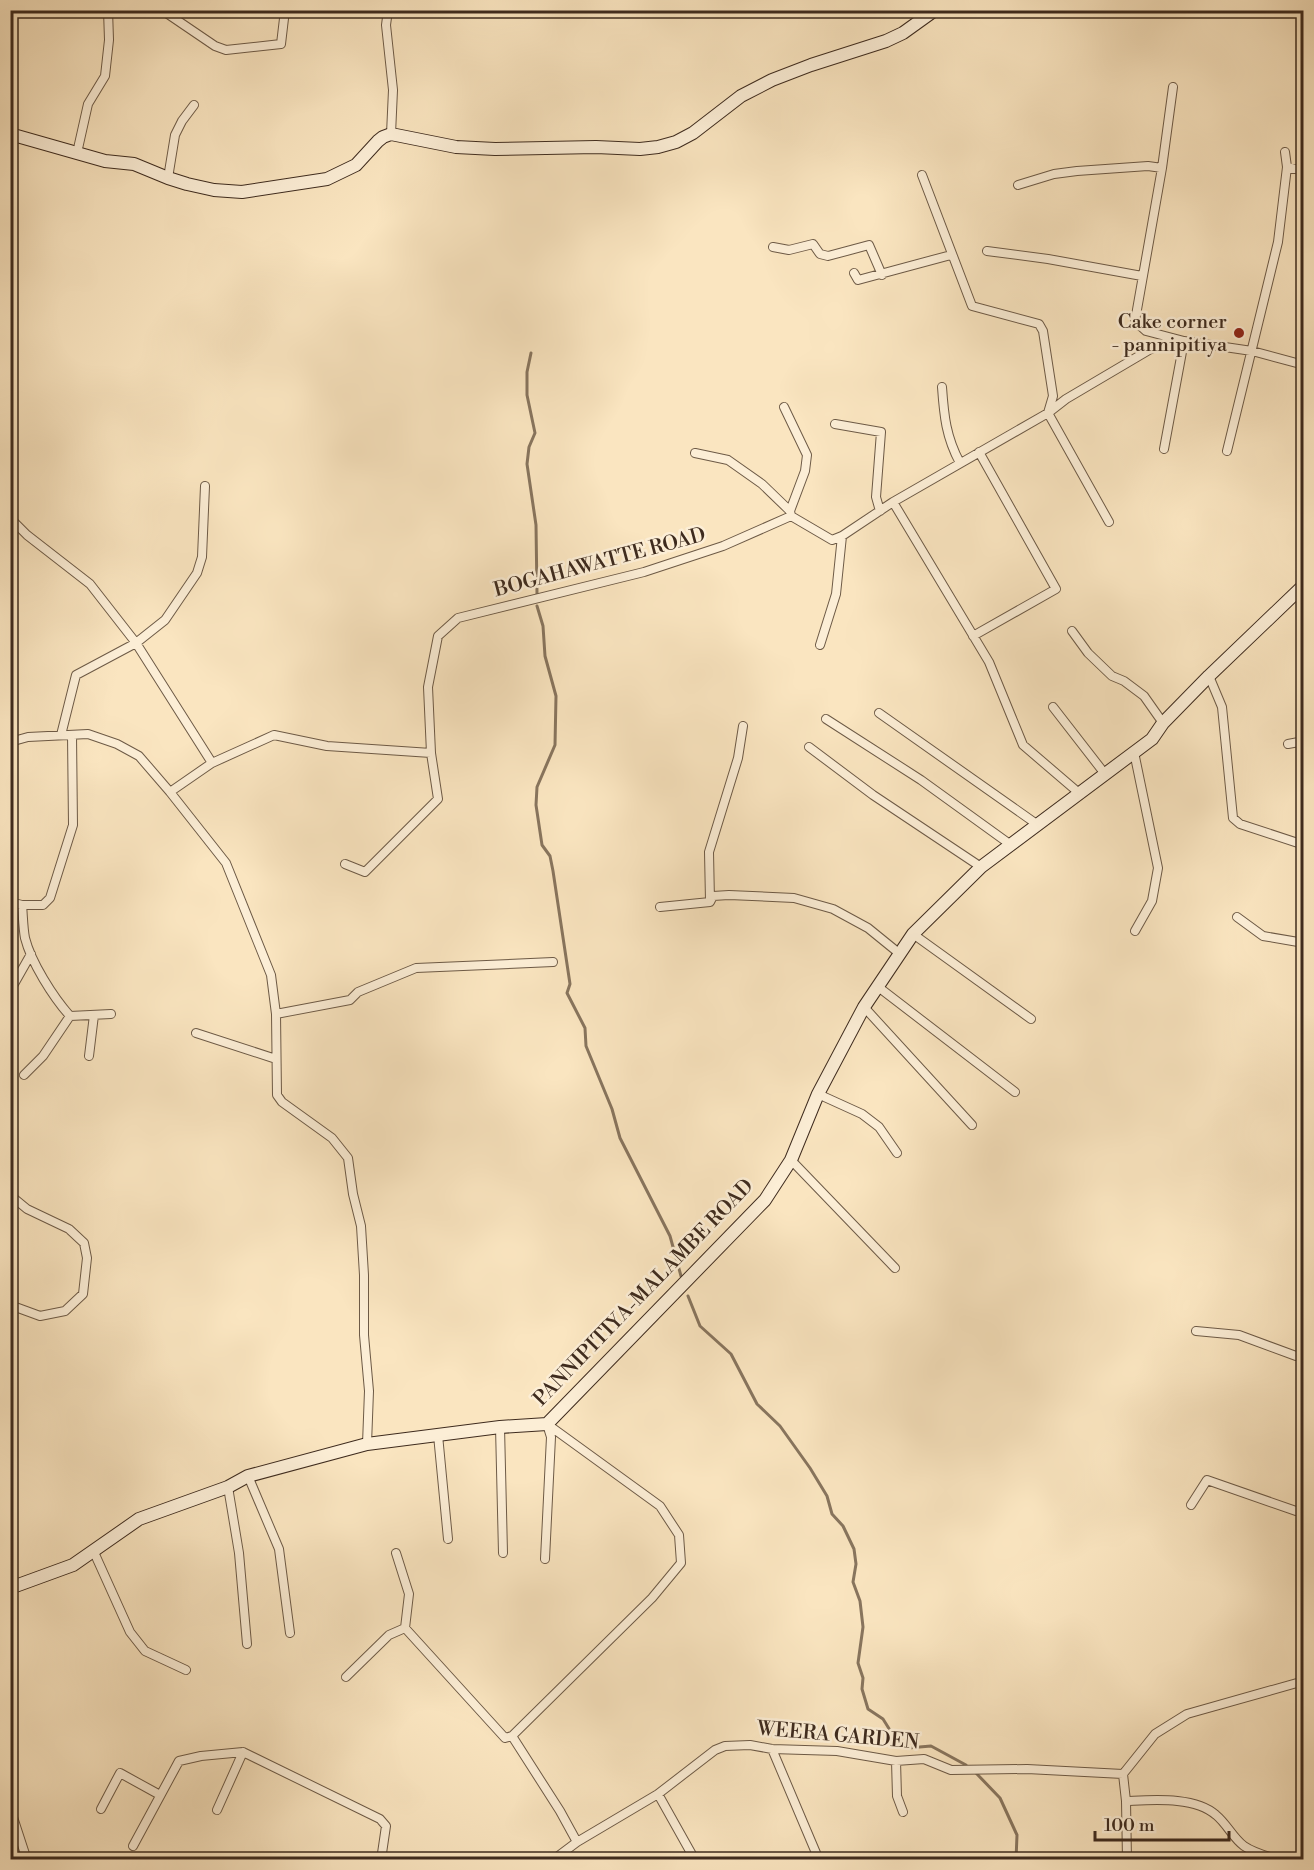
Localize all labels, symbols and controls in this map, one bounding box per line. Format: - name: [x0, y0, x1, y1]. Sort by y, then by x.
- place label: Cake corner - pannipitiya: [1112, 310, 1228, 358]
- marker: Cake corner - pannipitiya: [1232, 326, 1246, 340]
- street label: BOGAHAWATTE ROAD: [490, 523, 709, 604]
- street label: PANNIPITIYA-MALAMBE ROAD: [529, 1174, 759, 1412]
- street label: WEERA GARDEN: [755, 1716, 920, 1756]
- scale bar: [1095, 1804, 1228, 1842]
- text: 100 m: [1104, 1814, 1155, 1837]

